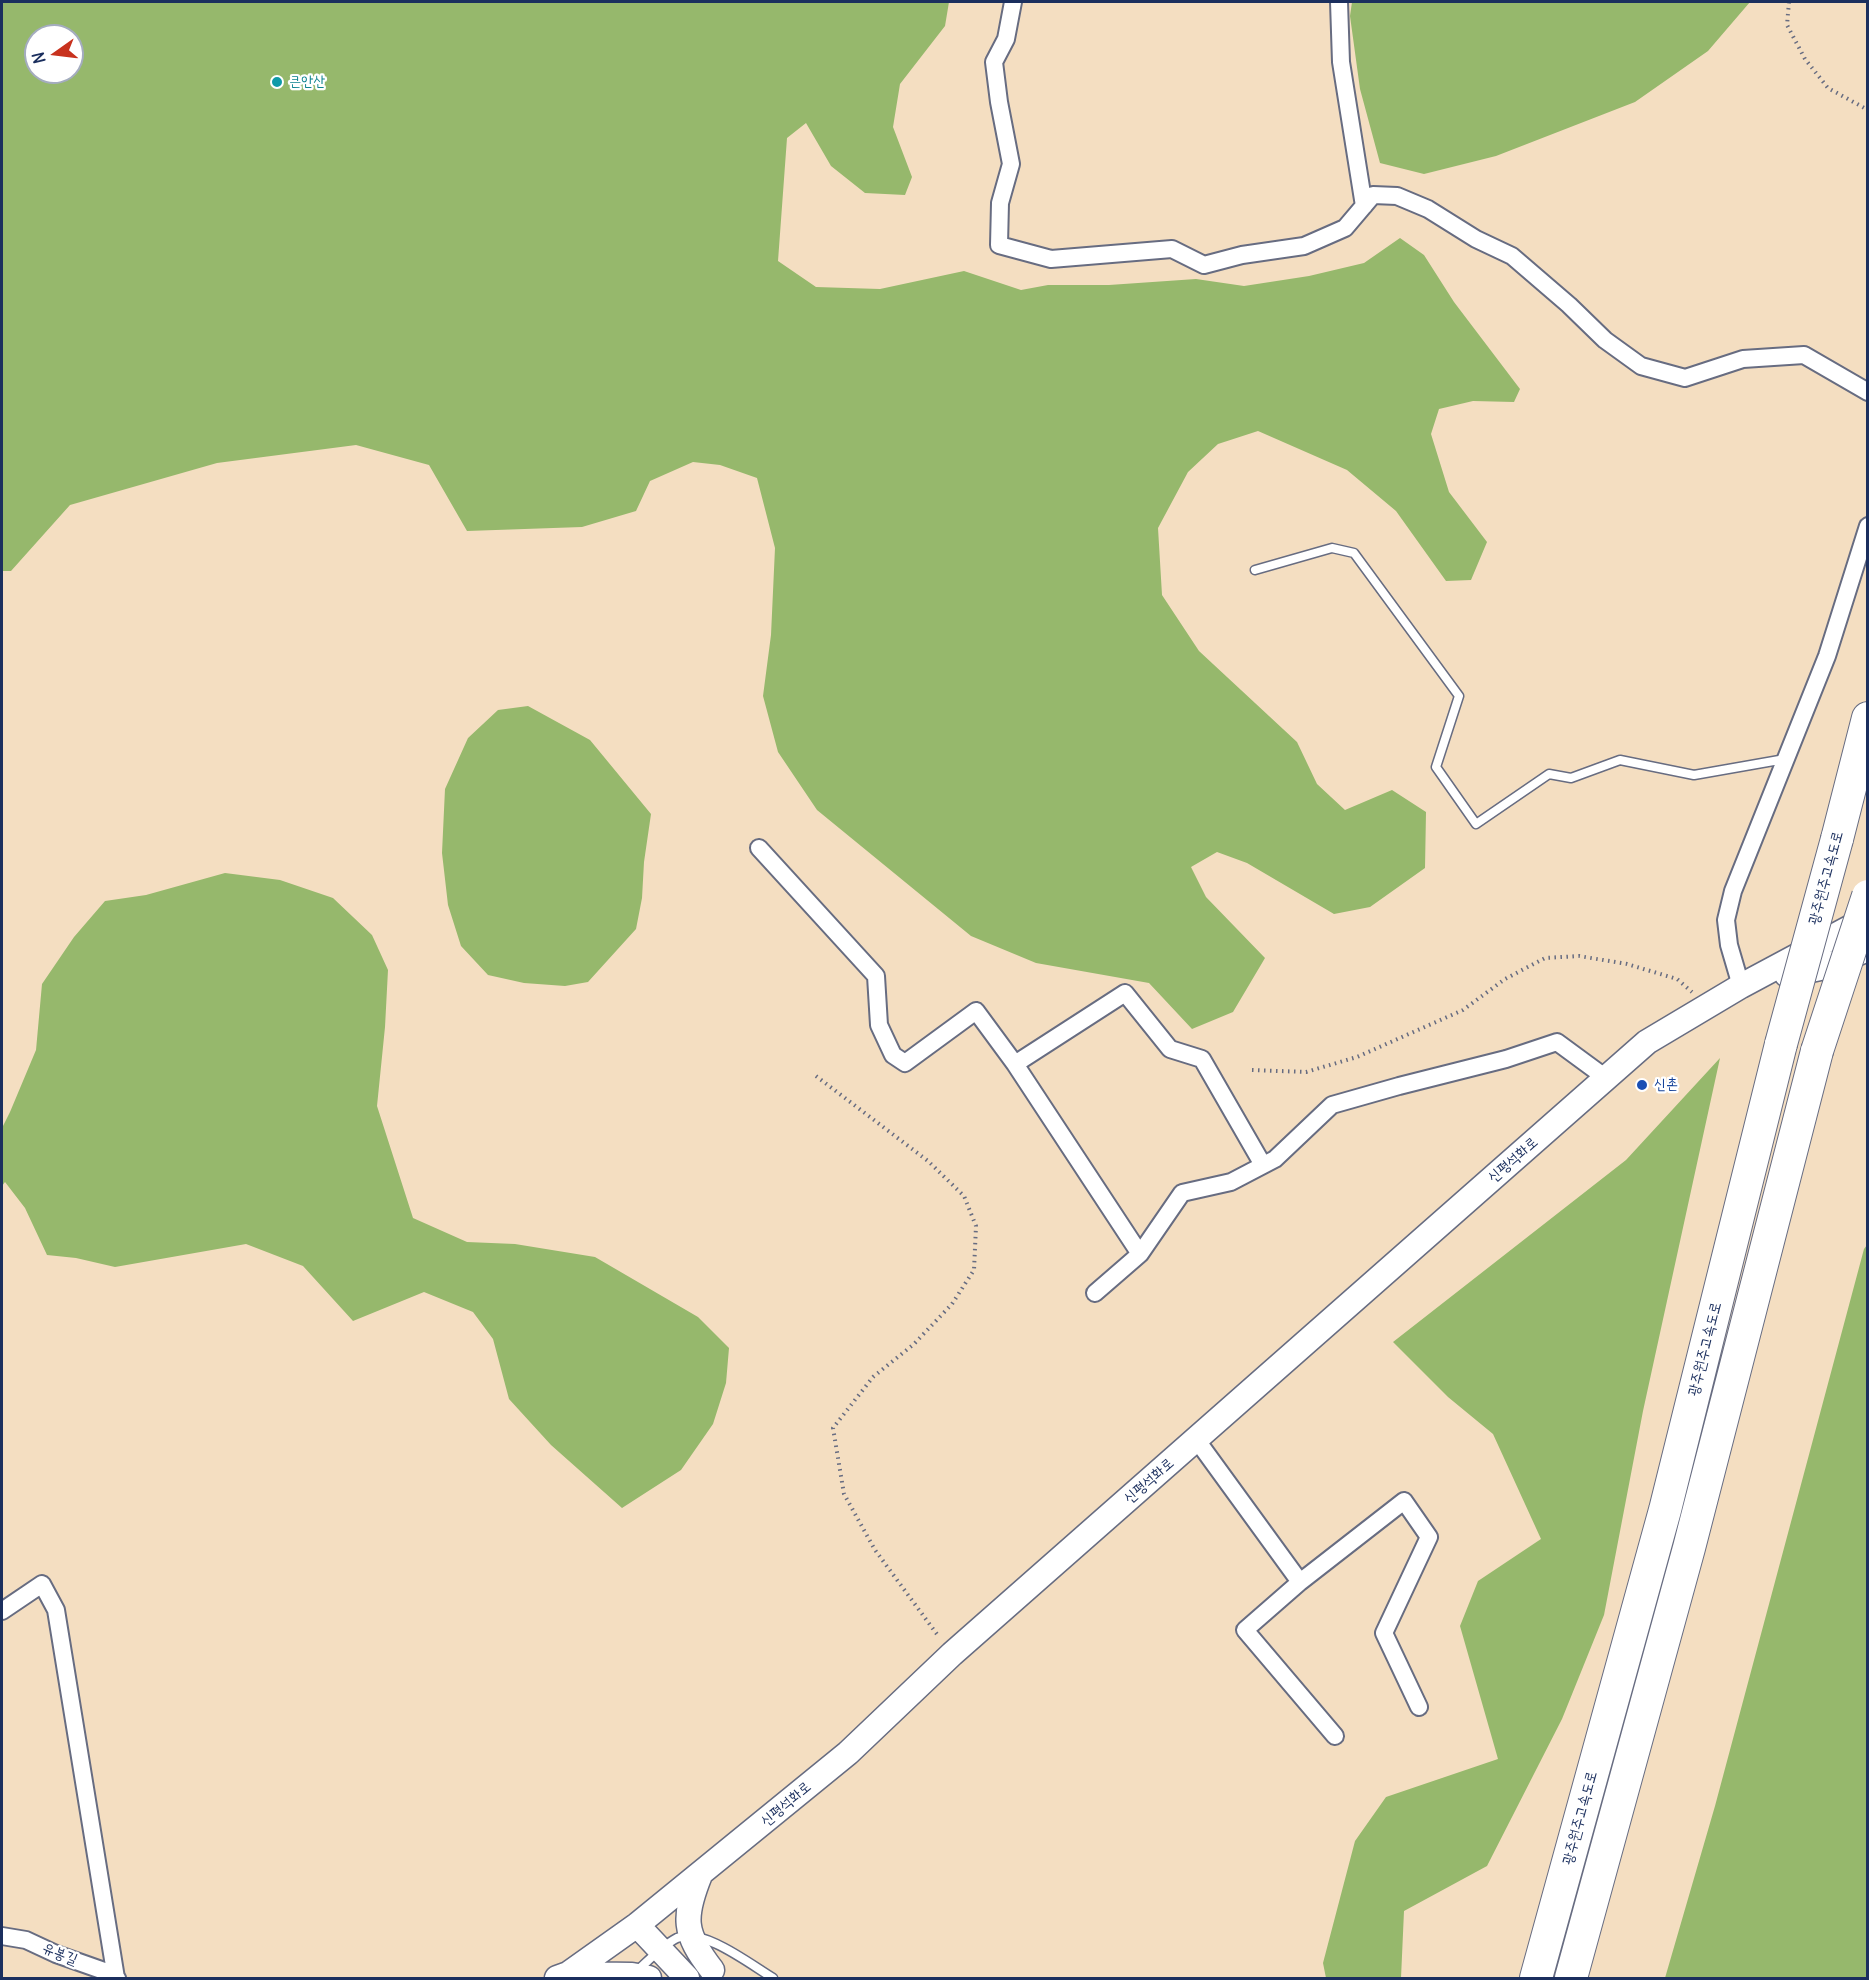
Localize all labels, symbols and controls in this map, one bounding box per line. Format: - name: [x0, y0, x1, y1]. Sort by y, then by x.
- north arrow: [24, 24, 84, 84]
- text: N: [27, 50, 50, 66]
- place label: 큰안산: [289, 73, 325, 91]
- marker: 큰안산: [270, 75, 284, 89]
- street label: 광주원주고속도로: [1805, 829, 1847, 927]
- place label: 신촌: [1654, 1076, 1678, 1094]
- marker: 신촌: [1635, 1078, 1649, 1092]
- street label: 신평석화로: [1484, 1133, 1542, 1187]
- street label: 광주원주고속도로: [1685, 1300, 1725, 1398]
- street label: 신평석화로: [1120, 1454, 1178, 1508]
- street label: 광주원주고속도로: [1559, 1769, 1601, 1867]
- street label: 신평석화로: [757, 1778, 815, 1830]
- street label: 유봉길: [40, 1939, 80, 1969]

